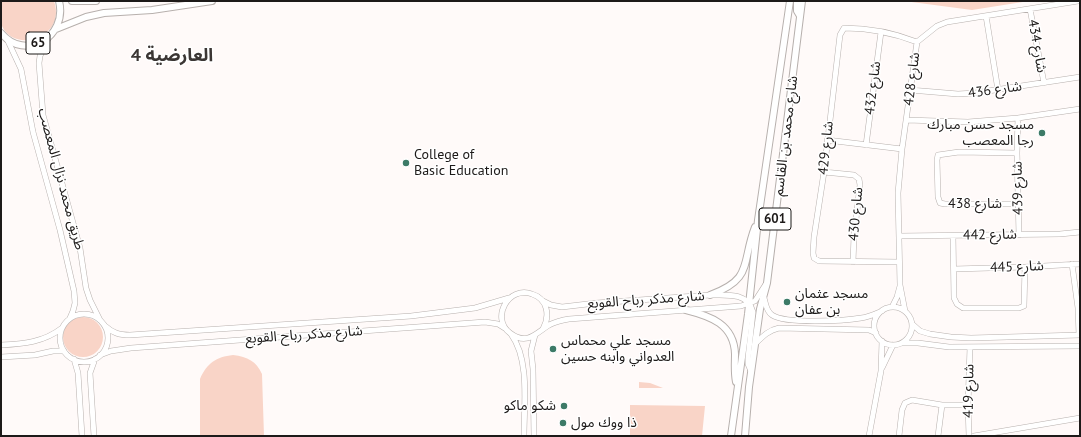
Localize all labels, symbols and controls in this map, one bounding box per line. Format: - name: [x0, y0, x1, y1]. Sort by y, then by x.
- street label: شارع 434: [1024, 18, 1050, 74]
- road number: 65: [26, 32, 50, 54]
- district label: العارضية 4: [131, 45, 213, 67]
- street label: شارع 428: [900, 51, 924, 107]
- street label: شارع 432: [861, 60, 885, 116]
- street label: شارع محمد بن القاسم: [770, 75, 802, 197]
- street label: شارع 436: [967, 78, 1023, 102]
- street label: طريق محمد نزال المعصب: [34, 106, 88, 252]
- place label: مسجد حسن مبارك رجا المعصب: [927, 117, 1034, 150]
- street label: شارع 429: [815, 120, 837, 176]
- marker: مسجد حسن مبارك رجا المعصب: [1037, 128, 1047, 138]
- place label: College of Basic Education: [414, 147, 508, 180]
- marker: College of Basic Education: [401, 158, 411, 168]
- street label: شارع 439: [1009, 161, 1027, 215]
- street label: شارع 430: [845, 186, 867, 242]
- street label: شارع 438: [948, 196, 1002, 212]
- road number: 601: [759, 208, 791, 230]
- street label: شارع 442: [963, 226, 1017, 244]
- street label: شارع 445: [990, 258, 1044, 276]
- place label: مسجد عثمان بن عفان: [795, 286, 868, 318]
- street label: شارع مذكر رباح القوبع: [587, 288, 705, 312]
- marker: مسجد عثمان بن عفان: [782, 297, 792, 307]
- street label: شارع مذكر رباح القوبع: [245, 323, 363, 347]
- place label: مسجد علي محماس العدواني وابنه حسين: [561, 333, 674, 366]
- marker: مسجد علي محماس العدواني وابنه حسين: [548, 344, 558, 354]
- street label: شارع 419: [960, 364, 978, 418]
- place label: شكو ماكو: [504, 398, 556, 414]
- marker: شكو ماكو: [559, 401, 569, 411]
- place label: ذا ووك مول: [571, 415, 637, 431]
- marker: ذا ووك مول: [558, 418, 568, 428]

